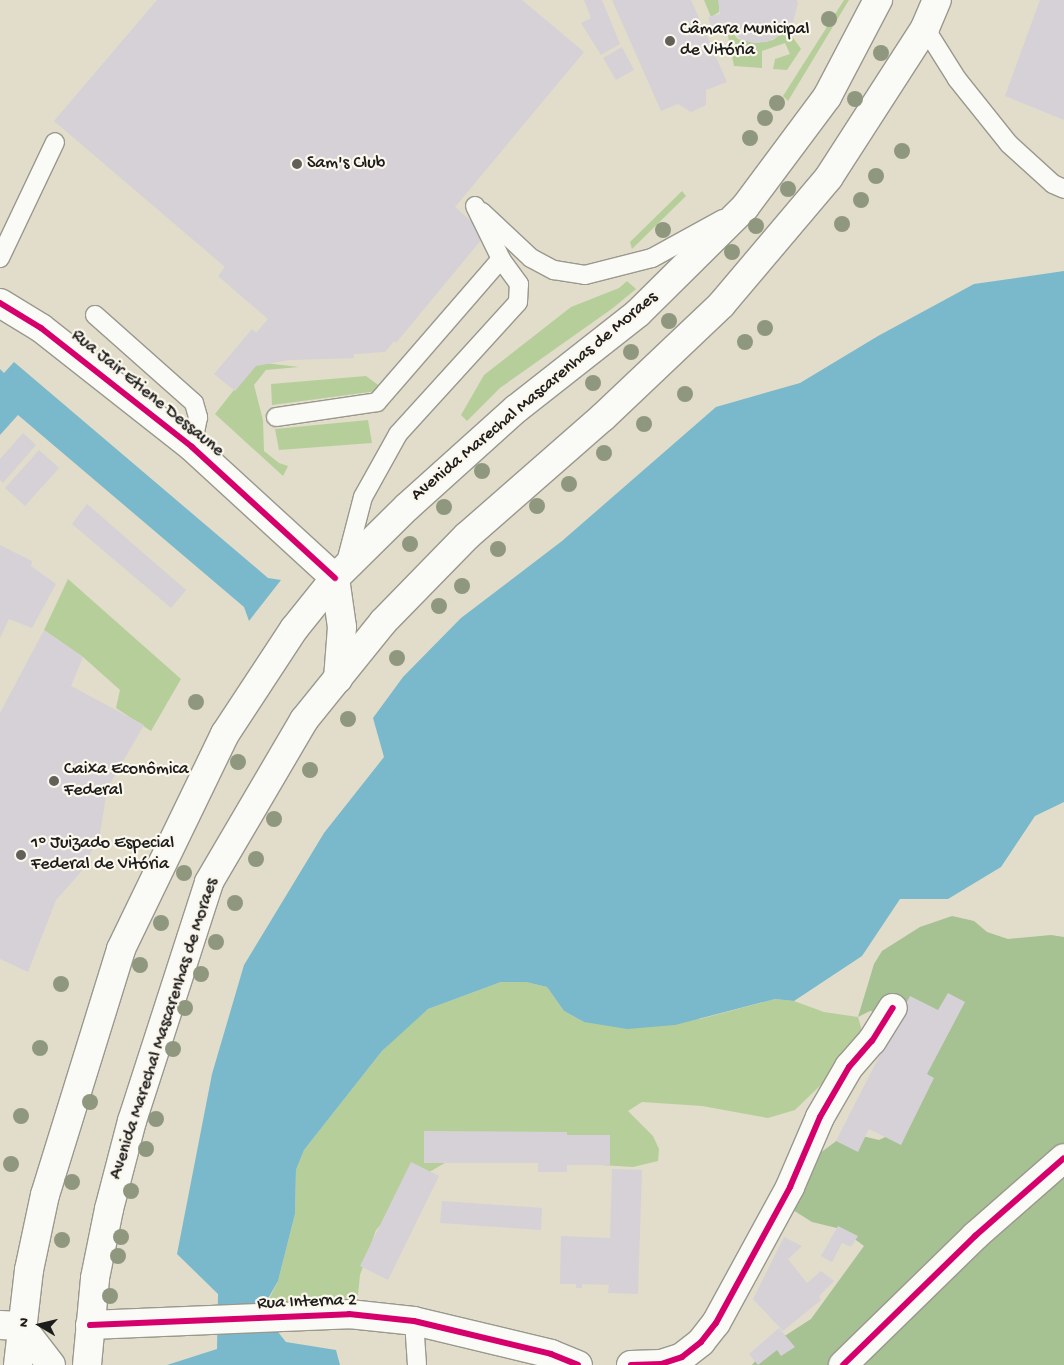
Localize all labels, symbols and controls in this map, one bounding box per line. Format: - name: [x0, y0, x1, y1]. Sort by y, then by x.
- place label: Câmara Municipal de Vitória: [680, 20, 809, 62]
- marker: Câmara Municipal de Vitória: [664, 35, 676, 47]
- place label: Sam's Club: [307, 153, 385, 175]
- marker: Sam's Club: [291, 158, 303, 170]
- street label: Avenida Marechal Mascarenhas de Moraes: [407, 287, 663, 507]
- street label: Rua Jair Etiene Dessaune: [66, 326, 228, 462]
- place label: Caixa Econômica Federal: [64, 760, 189, 802]
- marker: Caixa Econômica Federal: [48, 775, 60, 787]
- place label: 1º Juizado Especial Federal de Vitória: [31, 834, 174, 876]
- marker: 1º Juizado Especial Federal de Vitória: [15, 849, 27, 861]
- street label: Avenida Marechal Mascarenhas de Moraes: [106, 876, 224, 1182]
- street label: Rua Interna 2: [257, 1290, 357, 1316]
- north arrow: [15, 1300, 65, 1350]
- text: N: [16, 1317, 34, 1328]

